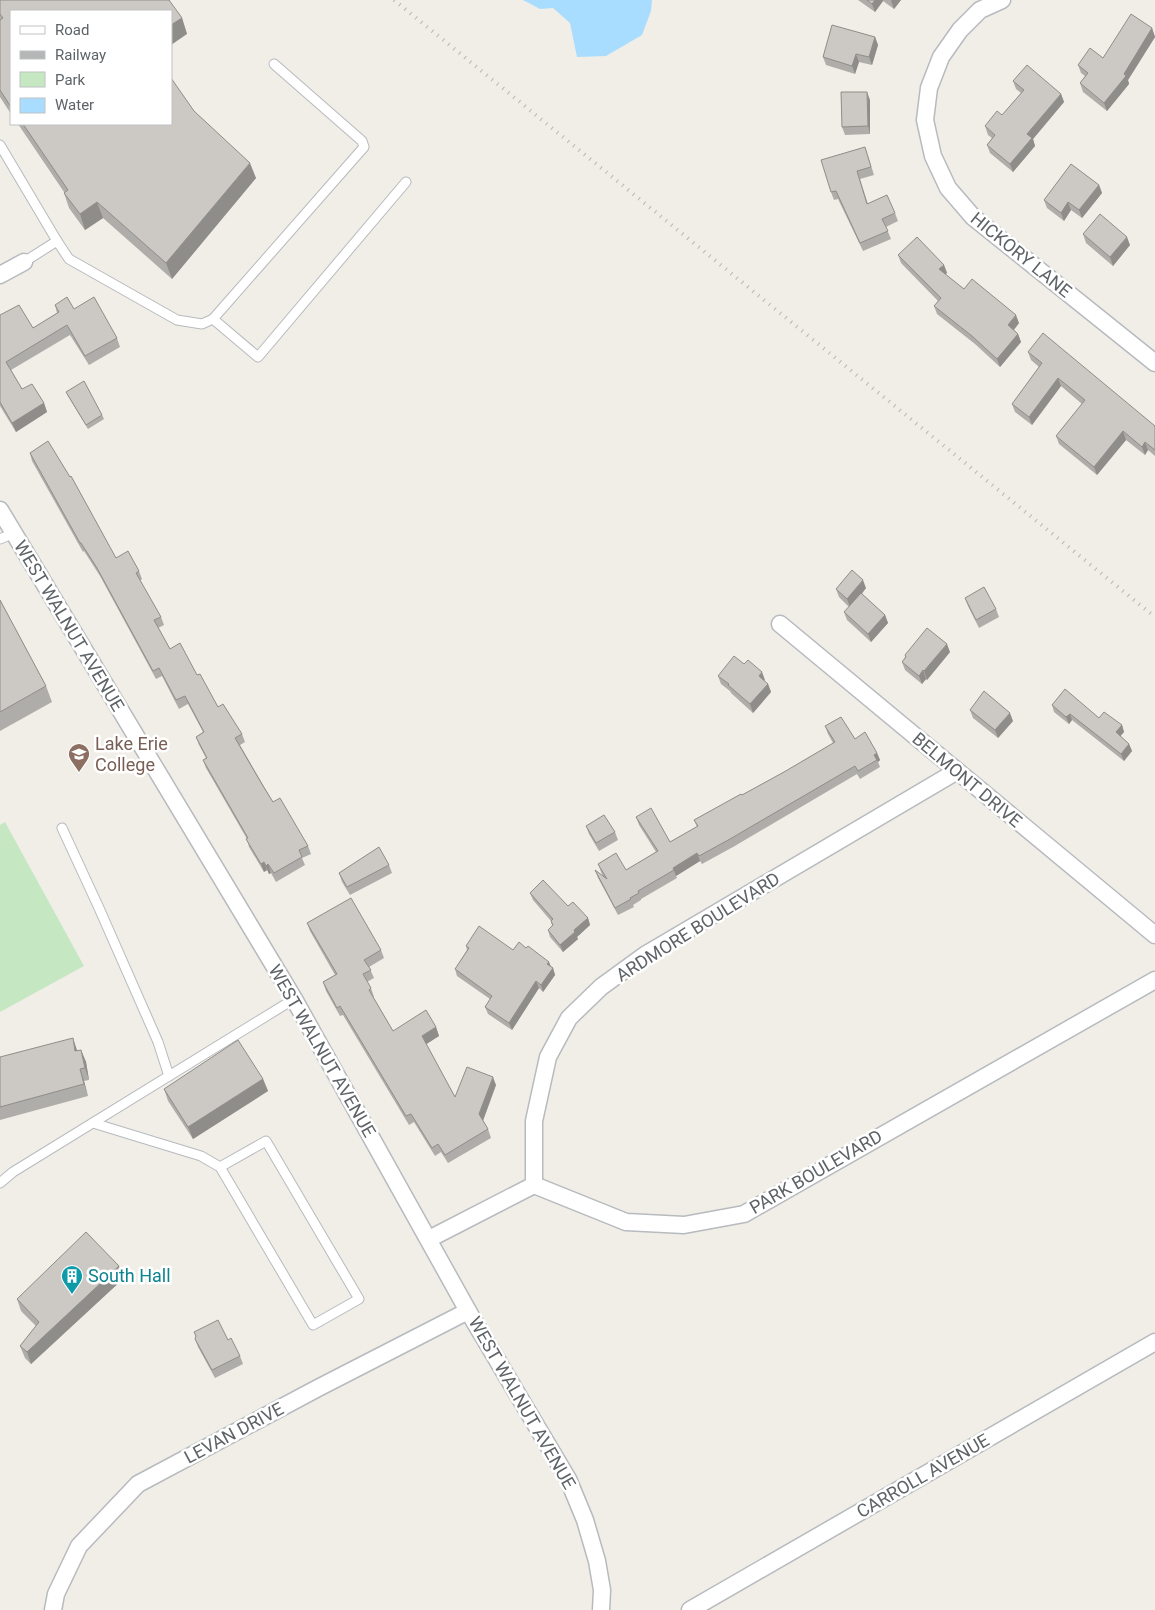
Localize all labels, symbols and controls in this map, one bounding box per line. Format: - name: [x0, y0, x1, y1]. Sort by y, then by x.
- legend: [10, 10, 172, 125]
- text: Road: [55, 21, 89, 39]
- text: Railway: [55, 46, 106, 64]
- text: Park: [55, 71, 86, 89]
- text: Water: [55, 96, 94, 114]
- street label: HICKORY LANE: [967, 208, 1076, 302]
- street label: WEST WALNUT AVENUE: [10, 537, 129, 715]
- street label: BELMONT DRIVE: [908, 728, 1026, 831]
- place label: Lake Erie College: [95, 733, 168, 775]
- school or university icon: Lake Erie College: [67, 742, 91, 773]
- street label: ARDMORE BOULEVARD: [612, 868, 784, 986]
- street label: WEST WALNUT AVENUE: [264, 961, 380, 1141]
- street label: PARK BOULEVARD: [746, 1125, 886, 1218]
- building icon: South Hall: [60, 1264, 84, 1295]
- place label: South Hall: [88, 1265, 171, 1286]
- street label: WEST WALNUT AVENUE: [464, 1313, 580, 1493]
- street label: LEVAN DRIVE: [181, 1398, 287, 1467]
- street label: CARROLL AVENUE: [853, 1429, 993, 1522]

